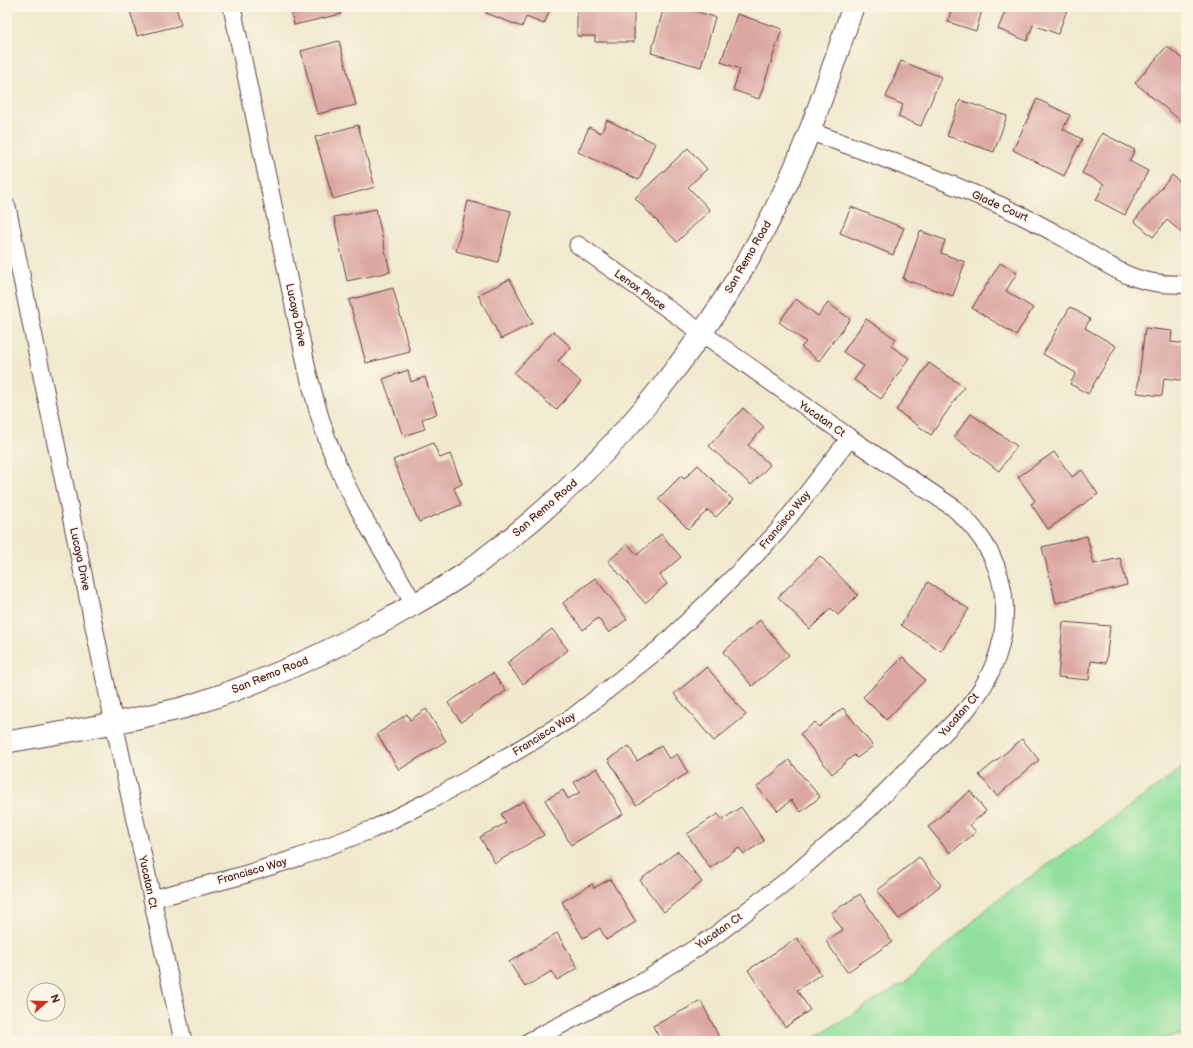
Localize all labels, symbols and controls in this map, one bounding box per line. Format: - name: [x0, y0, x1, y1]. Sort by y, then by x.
- street label: Glade Court: [970, 188, 1031, 224]
- street label: San Remo Road: [722, 219, 774, 295]
- street label: Lenox Place: [612, 267, 669, 313]
- street label: Lucaya Drive: [283, 282, 309, 348]
- street label: Yucatan Ct: [795, 398, 848, 440]
- street label: San Remo Road: [510, 476, 580, 540]
- street label: Francisco Way: [757, 488, 813, 552]
- street label: Lucaya Drive: [67, 526, 93, 592]
- street label: San Remo Road: [230, 654, 310, 696]
- street label: Yucatan Ct: [936, 690, 982, 740]
- street label: Francisco Way: [510, 709, 578, 759]
- street label: Yucatan Ct: [136, 853, 160, 910]
- street label: Francisco Way: [216, 855, 288, 887]
- street label: Yucatan Ct: [692, 910, 745, 952]
- north arrow: [26, 982, 66, 1022]
- text: N: [47, 993, 62, 1005]

